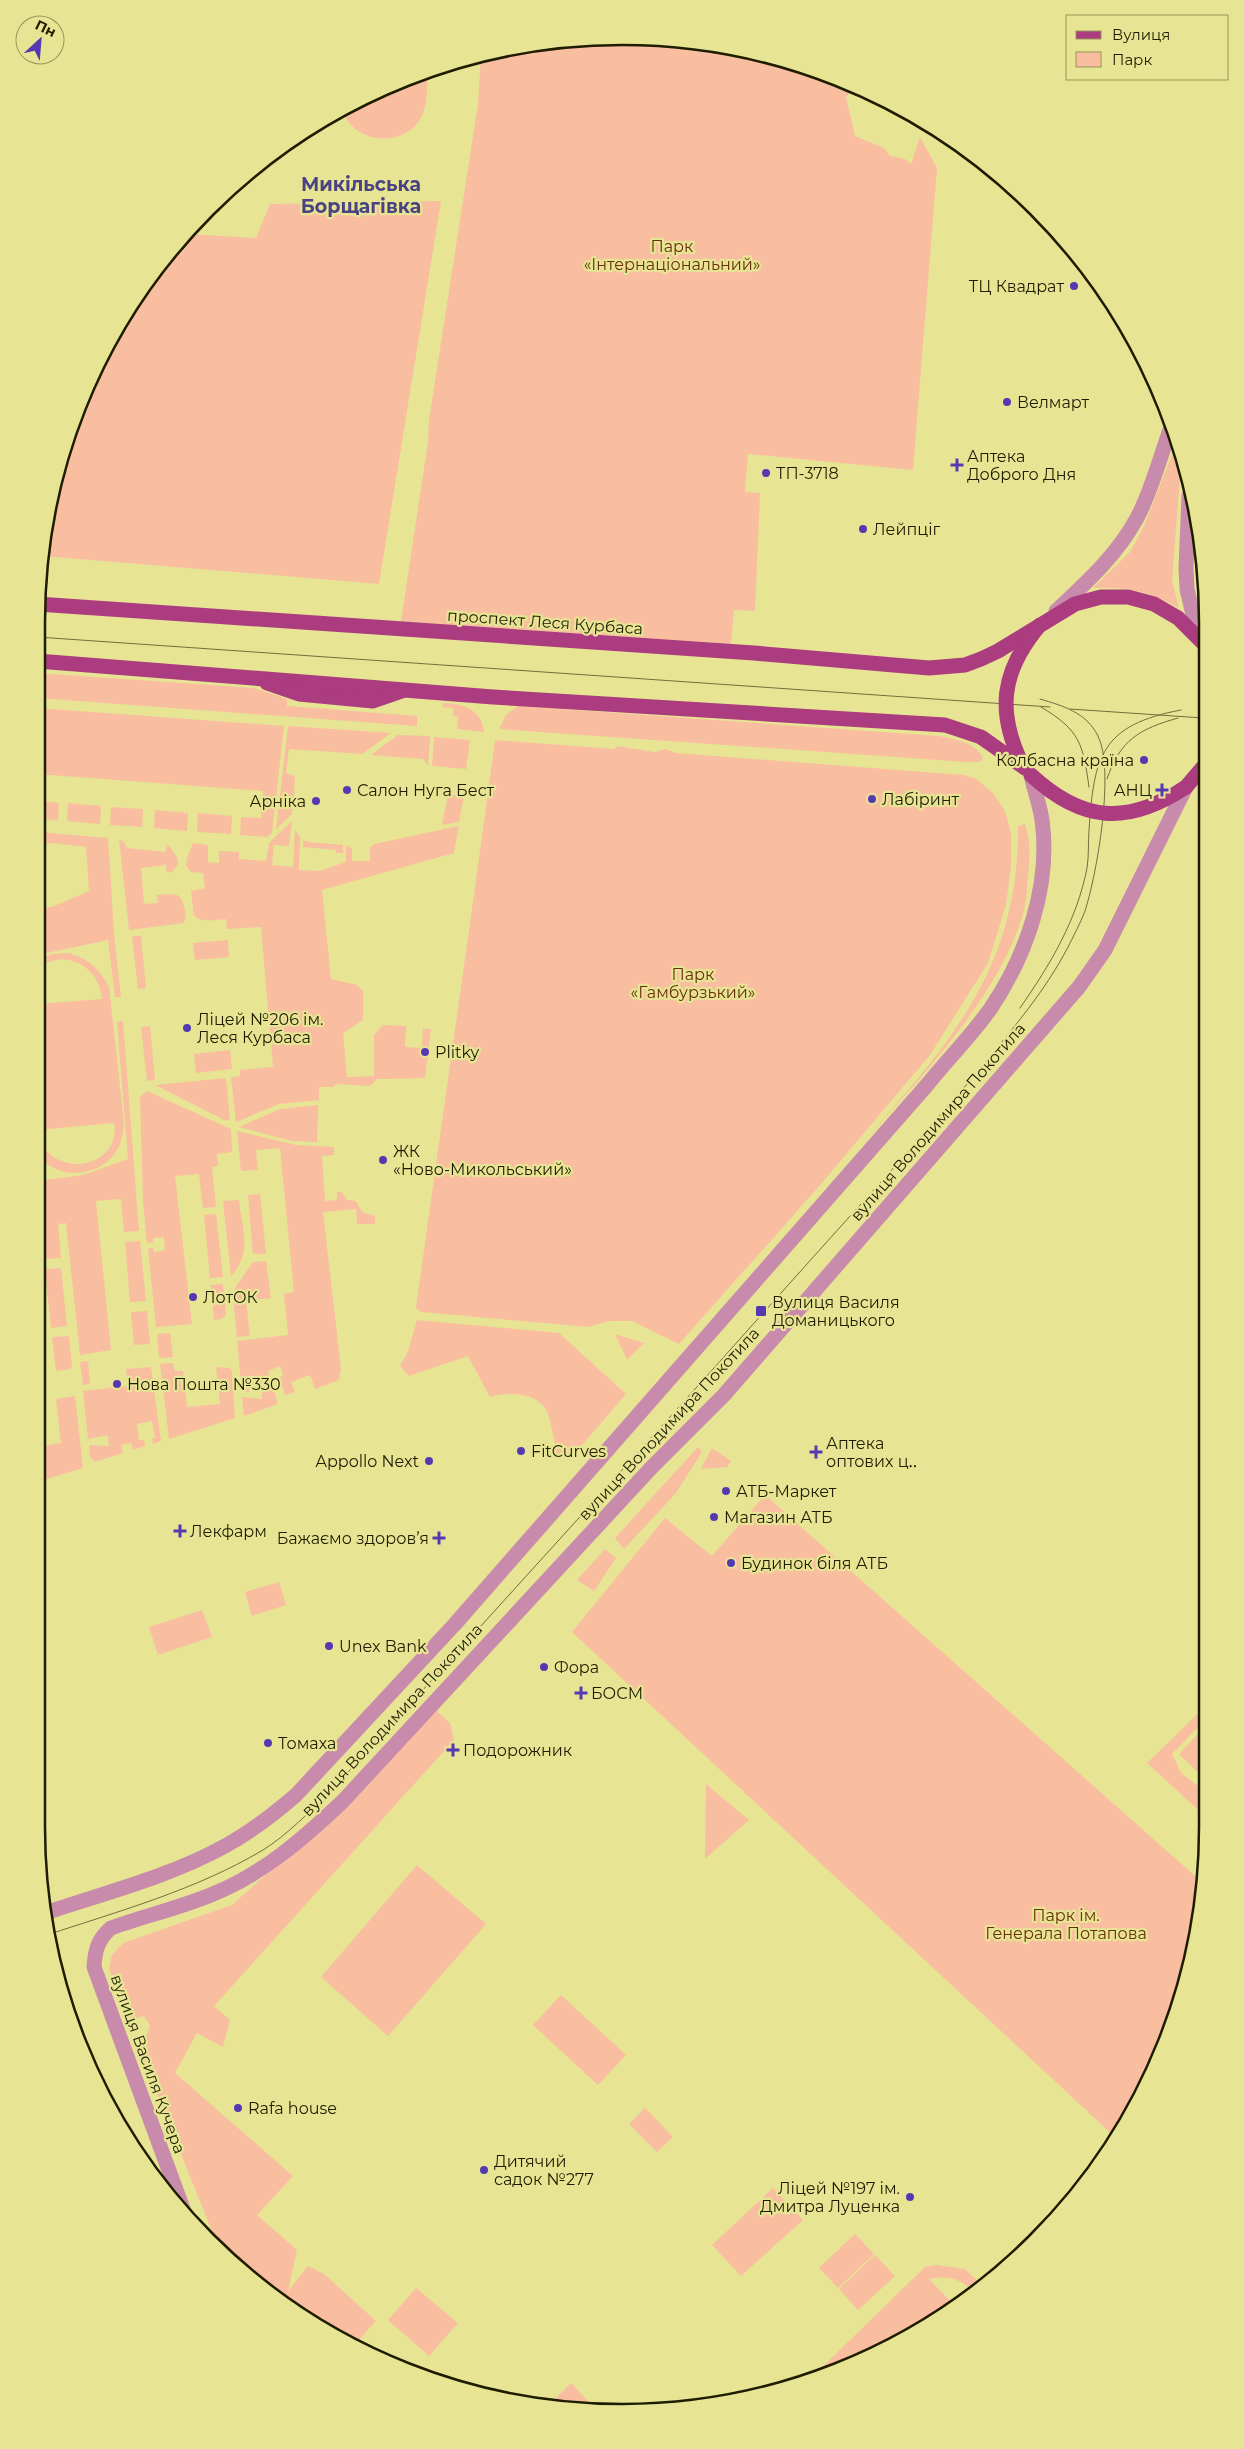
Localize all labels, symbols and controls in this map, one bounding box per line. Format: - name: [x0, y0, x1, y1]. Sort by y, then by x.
- north arrow: [15, 15, 65, 65]
- legend: [1066, 15, 1229, 80]
- text: Пн: [32, 16, 59, 41]
- text: Вулиця: [1112, 25, 1170, 44]
- text: Парк: [1112, 50, 1152, 69]
- district label: Микільська Борщагівка: [301, 173, 421, 218]
- park label: Парк «Інтернаціональний»: [584, 237, 760, 274]
- place label: ТЦ Квадрат: [969, 277, 1064, 296]
- marker: ТЦ Квадрат: [1068, 280, 1080, 292]
- place label: Велмарт: [1017, 393, 1089, 412]
- marker: Велмарт: [1001, 396, 1013, 408]
- place label: Аптека Доброго Дня: [967, 447, 1076, 484]
- marker: Аптека Доброго Дня: [951, 459, 963, 471]
- place label: ТП-3718: [776, 464, 839, 483]
- marker: ТП-3718: [760, 467, 772, 479]
- place label: Лейпціг: [873, 520, 941, 539]
- marker: Лейпціг: [857, 523, 869, 535]
- street label: проспект Леся Курбаса: [446, 606, 644, 638]
- place label: Колбасна країна: [996, 751, 1134, 770]
- marker: Колбасна країна: [1138, 754, 1150, 766]
- place label: Салон Нуга Бест: [357, 781, 494, 800]
- place label: АНЦ: [1114, 781, 1152, 800]
- marker: Салон Нуга Бест: [341, 784, 353, 796]
- marker: АНЦ: [1156, 784, 1168, 796]
- place label: Лабіринт: [882, 790, 960, 809]
- place label: Арніка: [249, 792, 306, 811]
- marker: Лабіринт: [866, 793, 878, 805]
- marker: Арніка: [310, 795, 322, 807]
- park label: Парк «Гамбурзький»: [631, 965, 756, 1002]
- place label: Ліцей №206 ім. Леся Курбаса: [197, 1010, 323, 1047]
- street label: вулиця Володимира Покотила: [847, 1019, 1029, 1225]
- marker: Ліцей №206 ім. Леся Курбаса: [181, 1022, 193, 1034]
- place label: Plitky: [435, 1043, 480, 1062]
- marker: Plitky: [419, 1046, 431, 1058]
- place label: ЖК «Ново-Микольський»: [393, 1142, 572, 1179]
- marker: ЖК «Ново-Микольський»: [377, 1154, 389, 1166]
- place label: ЛотОК: [203, 1288, 258, 1307]
- marker: ЛотОК: [187, 1291, 199, 1303]
- place label: Вулиця Василя Доманицького: [772, 1293, 900, 1330]
- marker: Вулиця Василя Доманицького: [754, 1304, 768, 1318]
- street label: вулиця Володимира Покотила: [575, 1324, 763, 1524]
- place label: Нова Пошта №330: [127, 1375, 281, 1394]
- marker: Нова Пошта №330: [111, 1378, 123, 1390]
- place label: Аптека оптових ц‥: [826, 1434, 917, 1471]
- place label: FitCurves: [531, 1442, 606, 1461]
- marker: FitCurves: [515, 1445, 527, 1457]
- marker: Аптека оптових ц‥: [810, 1446, 822, 1458]
- place label: Appollo Next: [315, 1452, 419, 1471]
- marker: Appollo Next: [423, 1455, 435, 1467]
- place label: АТБ-Маркет: [736, 1482, 837, 1501]
- marker: АТБ-Маркет: [720, 1485, 732, 1497]
- place label: Магазин АТБ: [724, 1508, 833, 1527]
- marker: Магазин АТБ: [708, 1511, 720, 1523]
- place label: Лекфарм: [190, 1522, 267, 1541]
- marker: Лекфарм: [174, 1525, 186, 1537]
- place label: Бажаємо здоровʼя: [277, 1529, 429, 1548]
- marker: Бажаємо здоровʼя: [433, 1532, 445, 1544]
- place label: Будинок біля АТБ: [741, 1554, 888, 1573]
- marker: Будинок біля АТБ: [725, 1557, 737, 1569]
- street label: вулиця Володимира Покотила: [298, 1620, 486, 1820]
- place label: Unex Bank: [339, 1637, 427, 1656]
- marker: Unex Bank: [323, 1640, 335, 1652]
- place label: Фора: [554, 1658, 599, 1677]
- marker: Фора: [538, 1661, 550, 1673]
- place label: БОСМ: [591, 1684, 643, 1703]
- marker: БОСМ: [575, 1687, 587, 1699]
- place label: Томаха: [278, 1734, 336, 1753]
- marker: Томаха: [262, 1737, 274, 1749]
- place label: Подорожник: [463, 1741, 573, 1760]
- marker: Подорожник: [447, 1744, 459, 1756]
- park label: Парк ім. Генерала Потапова: [985, 1906, 1147, 1943]
- street label: вулиця Василя Кучера: [107, 1972, 189, 2156]
- place label: Rafa house: [248, 2099, 337, 2118]
- marker: Rafa house: [232, 2102, 244, 2114]
- place label: Дитячий садок №277: [494, 2152, 594, 2189]
- marker: Дитячий садок №277: [478, 2164, 490, 2176]
- place label: Ліцей №197 ім. Дмитра Луценка: [760, 2179, 900, 2216]
- marker: Ліцей №197 ім. Дмитра Луценка: [904, 2191, 916, 2203]

